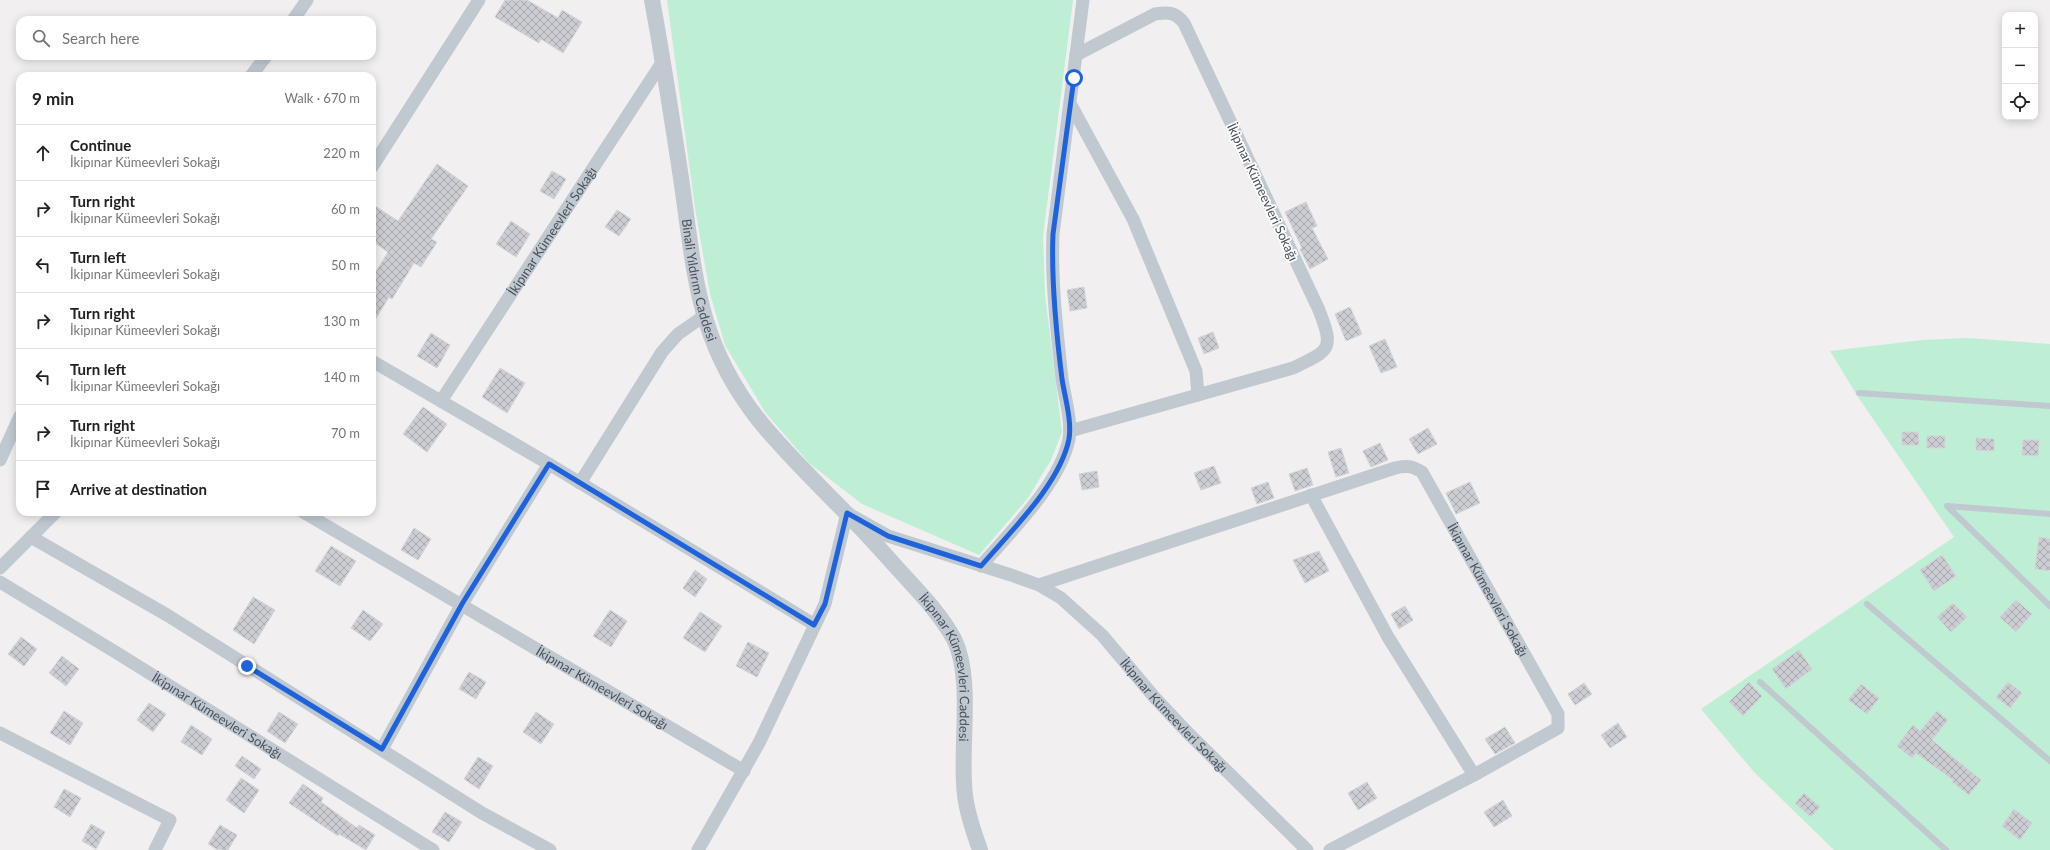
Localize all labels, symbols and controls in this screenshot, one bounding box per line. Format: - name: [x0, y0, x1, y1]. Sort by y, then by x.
- map controls: [2002, 12, 2038, 120]
- button: +: [2002, 12, 2038, 48]
- search box: [16, 16, 376, 60]
- icon: search: [30, 27, 52, 49]
- text: Search here: [62, 29, 139, 47]
- button: −: [2002, 48, 2038, 84]
- route start: [1065, 69, 1083, 87]
- button: locate: [2002, 84, 2038, 120]
- text: 9 min: [32, 88, 74, 109]
- text: Walk · 670 m: [284, 90, 360, 106]
- street label: İkipınar Kümeevleri Sokağı: [1224, 121, 1302, 263]
- text: Continue: [70, 136, 131, 154]
- icon: ahead: [32, 142, 54, 164]
- text: 220 m: [323, 145, 360, 161]
- text: İkipınar Kümeevleri Sokağı: [70, 154, 220, 170]
- street label: İkipınar Kümeevleri Sokağı: [504, 164, 600, 298]
- text: Turn right: [70, 192, 135, 210]
- icon: right: [32, 198, 54, 220]
- text: 60 m: [331, 201, 360, 217]
- text: İkipınar Kümeevleri Sokağı: [70, 210, 220, 226]
- street label: Binali Yıldırım Caddesi: [679, 218, 720, 344]
- text: Turn left: [70, 248, 126, 266]
- icon: left: [32, 254, 54, 276]
- text: 50 m: [331, 257, 360, 273]
- text: İkipınar Kümeevleri Sokağı: [70, 266, 220, 282]
- text: Turn right: [70, 304, 135, 322]
- icon: right: [32, 310, 54, 332]
- text: 130 m: [323, 313, 360, 329]
- text: İkipınar Kümeevleri Sokağı: [70, 322, 220, 338]
- text: Turn left: [70, 360, 126, 378]
- icon: left: [32, 366, 54, 388]
- text: 140 m: [323, 369, 360, 385]
- text: İkipınar Kümeevleri Sokağı: [70, 378, 220, 394]
- text: Turn right: [70, 416, 135, 434]
- icon: right: [32, 422, 54, 444]
- text: 70 m: [331, 425, 360, 441]
- text: İkipınar Kümeevleri Sokağı: [70, 434, 220, 450]
- icon: arrive: [32, 478, 54, 500]
- text: Arrive at destination: [70, 480, 207, 498]
- street label: İkipınar Kümeevleri Sokağı: [1444, 520, 1532, 659]
- street label: İkipınar Kümeevleri Caddesi: [916, 590, 973, 742]
- street label: İkipınar Kümeevleri Sokağı: [533, 643, 671, 733]
- street label: İkipınar Kümeevleri Sokağı: [1117, 655, 1231, 776]
- route end: [238, 657, 256, 675]
- street label: İkipınar Kümeevleri Sokağı: [149, 669, 285, 762]

